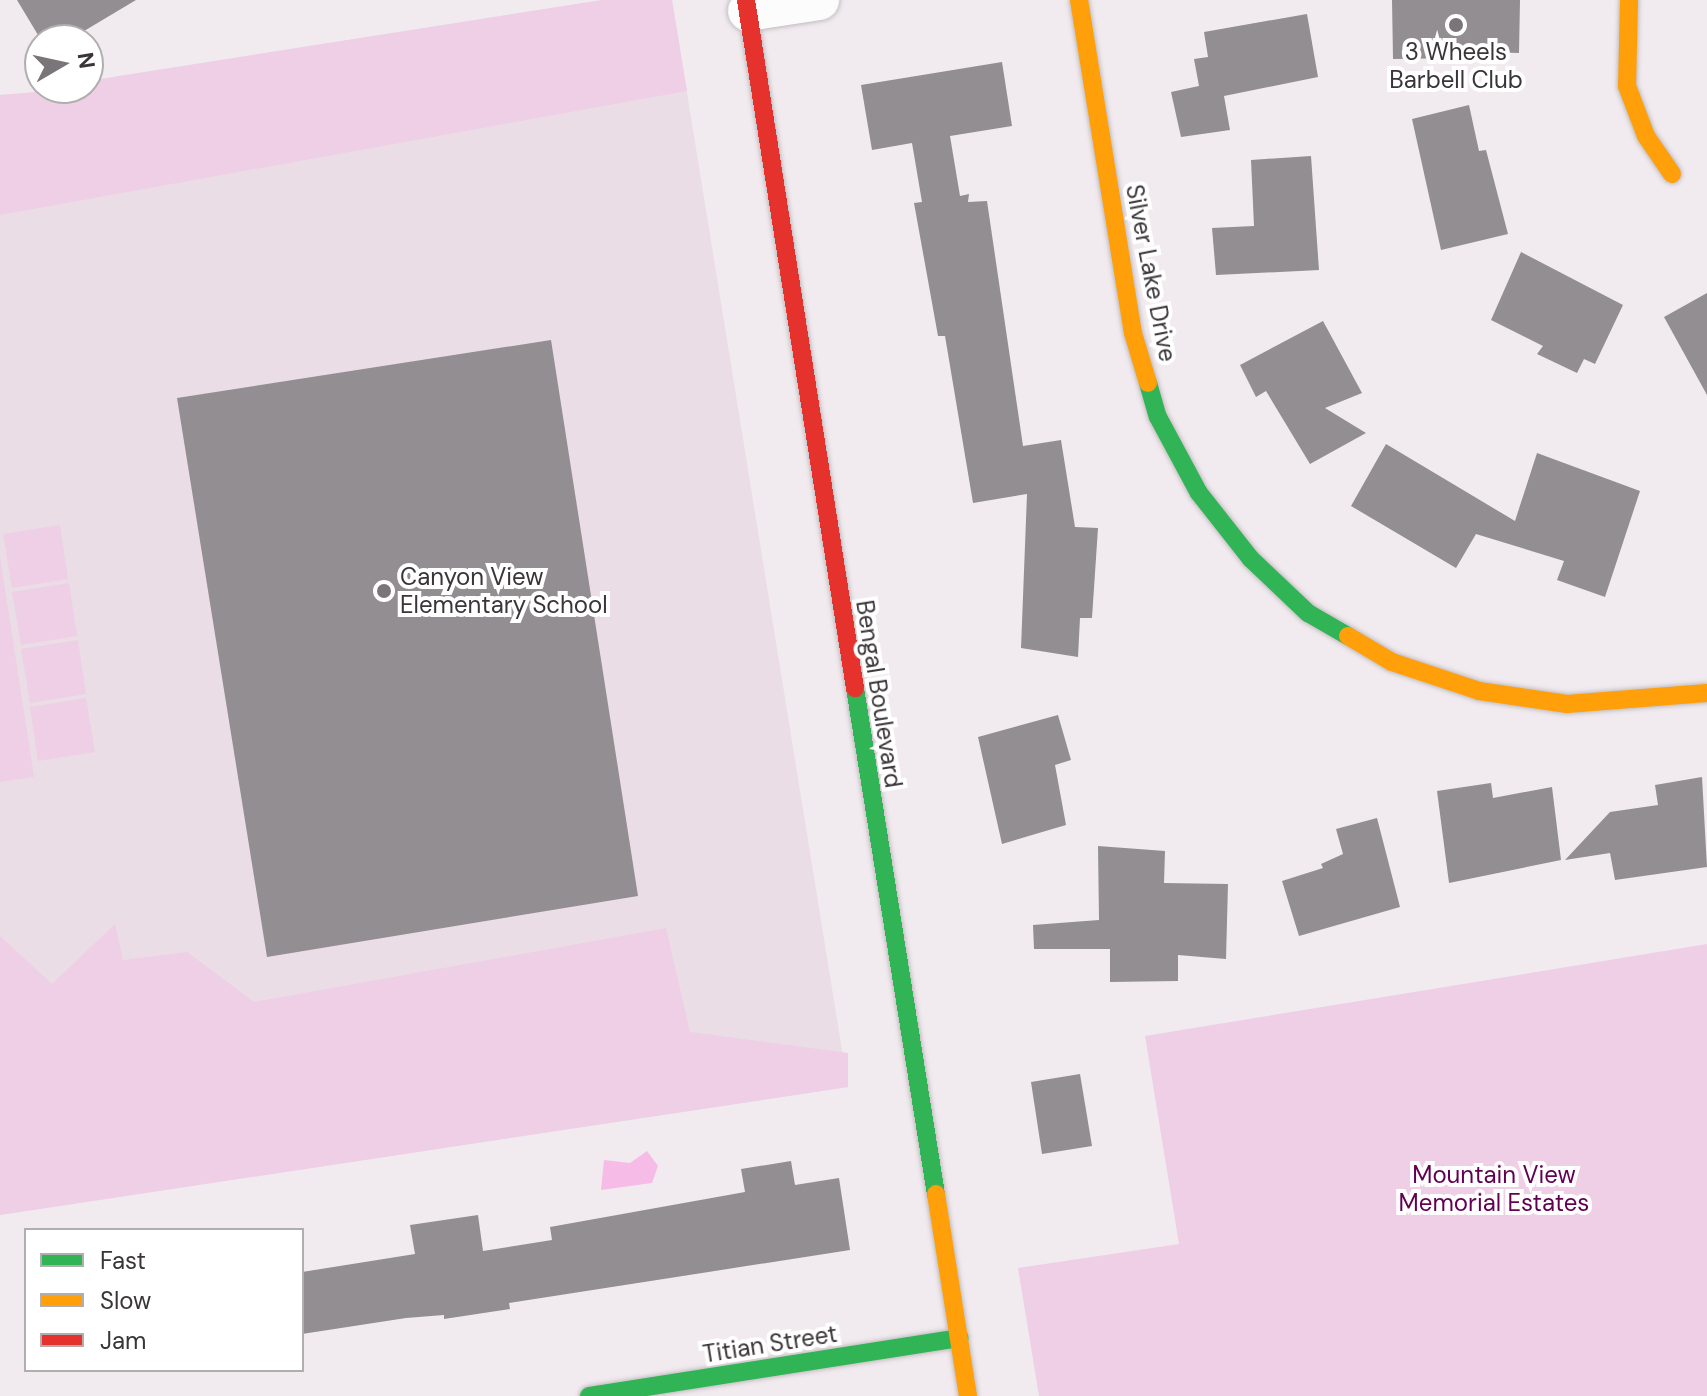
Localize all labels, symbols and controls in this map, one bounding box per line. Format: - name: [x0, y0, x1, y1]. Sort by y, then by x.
- marker: 3 Wheels Barbell Club: [1447, 16, 1465, 34]
- north arrow: [24, 24, 104, 104]
- place label: 3 Wheels Barbell Club: [1389, 38, 1523, 94]
- text: N: [71, 50, 102, 71]
- street label: Silver Lake Drive: [1120, 182, 1182, 364]
- place label: Canyon View Elementary School: [400, 563, 608, 619]
- marker: Canyon View Elementary School: [375, 582, 393, 600]
- street label: Bengal Boulevard: [850, 598, 908, 790]
- park label: Mountain View Memorial Estates: [1399, 1161, 1589, 1217]
- legend: [24, 1228, 304, 1372]
- text: Fast: [100, 1245, 146, 1276]
- text: Slow: [100, 1285, 151, 1316]
- street label: Titian Street: [701, 1319, 839, 1369]
- text: Jam: [100, 1325, 146, 1356]

